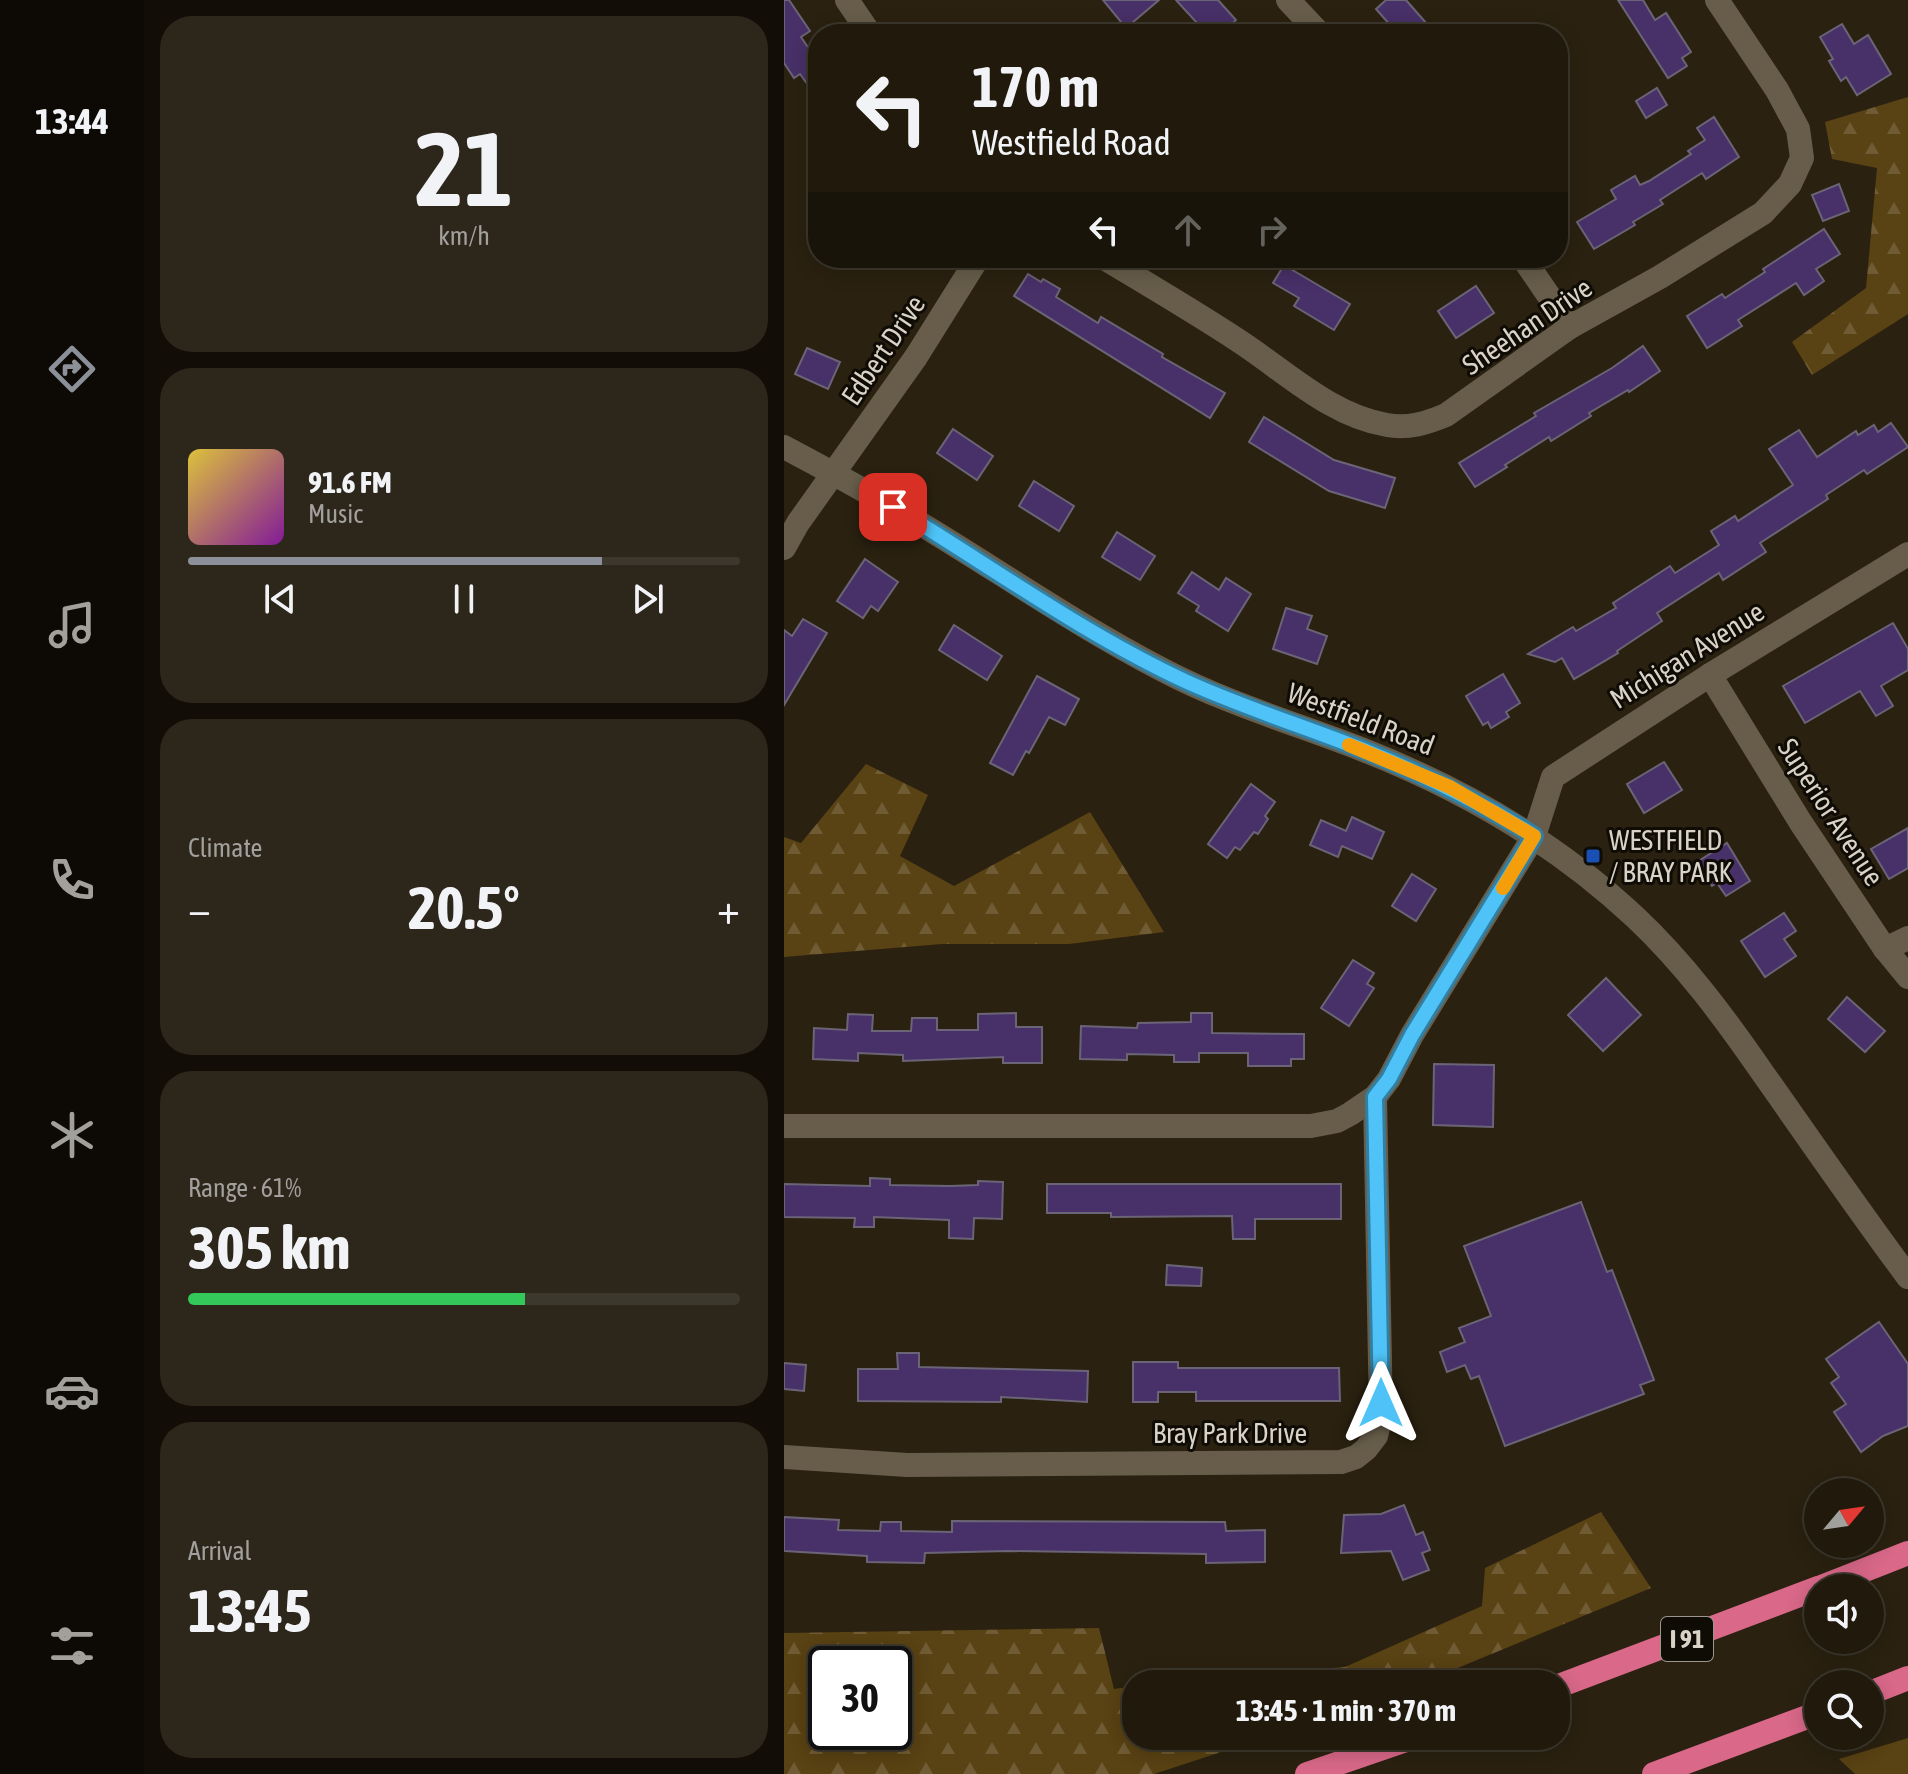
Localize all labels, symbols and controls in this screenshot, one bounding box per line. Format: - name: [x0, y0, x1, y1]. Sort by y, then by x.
- text: 170 m: [972, 55, 1099, 119]
- icon: left: [840, 56, 944, 160]
- text: 13:44: [35, 100, 109, 142]
- text: 21: [415, 109, 513, 228]
- text: Westfield Road: [972, 121, 1171, 163]
- icon: left: [1082, 208, 1126, 252]
- icon: ahead: [1166, 208, 1210, 252]
- icon: right: [1250, 208, 1294, 252]
- text: km/h: [438, 221, 490, 251]
- street label: Sheehan Drive: [1456, 271, 1598, 381]
- street label: Edbert Drive: [835, 289, 931, 411]
- icon: directions: [44, 341, 100, 397]
- text: 91.6 FM: [308, 465, 392, 499]
- pin: [859, 473, 927, 541]
- icon: arrive: [871, 485, 915, 529]
- text: Music: [308, 499, 363, 529]
- icon: previous: [258, 577, 302, 621]
- icon: pause: [442, 577, 486, 621]
- icon: next: [626, 577, 670, 621]
- street label: Michigan Avenue: [1604, 595, 1770, 715]
- icon: music: [44, 597, 100, 653]
- street label: Westfield Road: [1283, 676, 1439, 762]
- street label: Superior Avenue: [1772, 733, 1890, 891]
- place label: WESTFIELD / BRAY PARK: [1609, 824, 1733, 888]
- text: Climate: [188, 833, 262, 863]
- marker: WESTFIELD / BRAY PARK: [1584, 847, 1602, 865]
- icon: phone: [44, 852, 100, 908]
- text: 20.5°: [408, 873, 520, 942]
- text: −: [188, 883, 211, 933]
- text: +: [717, 883, 740, 933]
- icon: climate: [44, 1107, 100, 1163]
- text: Range · 61%: [188, 1173, 301, 1203]
- text: 305 km: [188, 1213, 350, 1282]
- position arrow: [1339, 1361, 1423, 1445]
- icon: car: [44, 1363, 100, 1419]
- street label: Bray Park Drive: [1153, 1417, 1307, 1449]
- north arrow: [1804, 1478, 1884, 1558]
- map controls: [1804, 1478, 1884, 1750]
- text: Arrival: [188, 1536, 252, 1566]
- button: sound: [1804, 1574, 1884, 1654]
- text: 13:45: [188, 1576, 311, 1645]
- road number: I 91: [1661, 1617, 1713, 1661]
- icon: filters: [44, 1618, 100, 1674]
- speed limit sign: 30: [808, 1646, 912, 1750]
- button: search: [1804, 1670, 1884, 1750]
- text: 13:45 · 1 min · 370 m: [1236, 1693, 1456, 1727]

